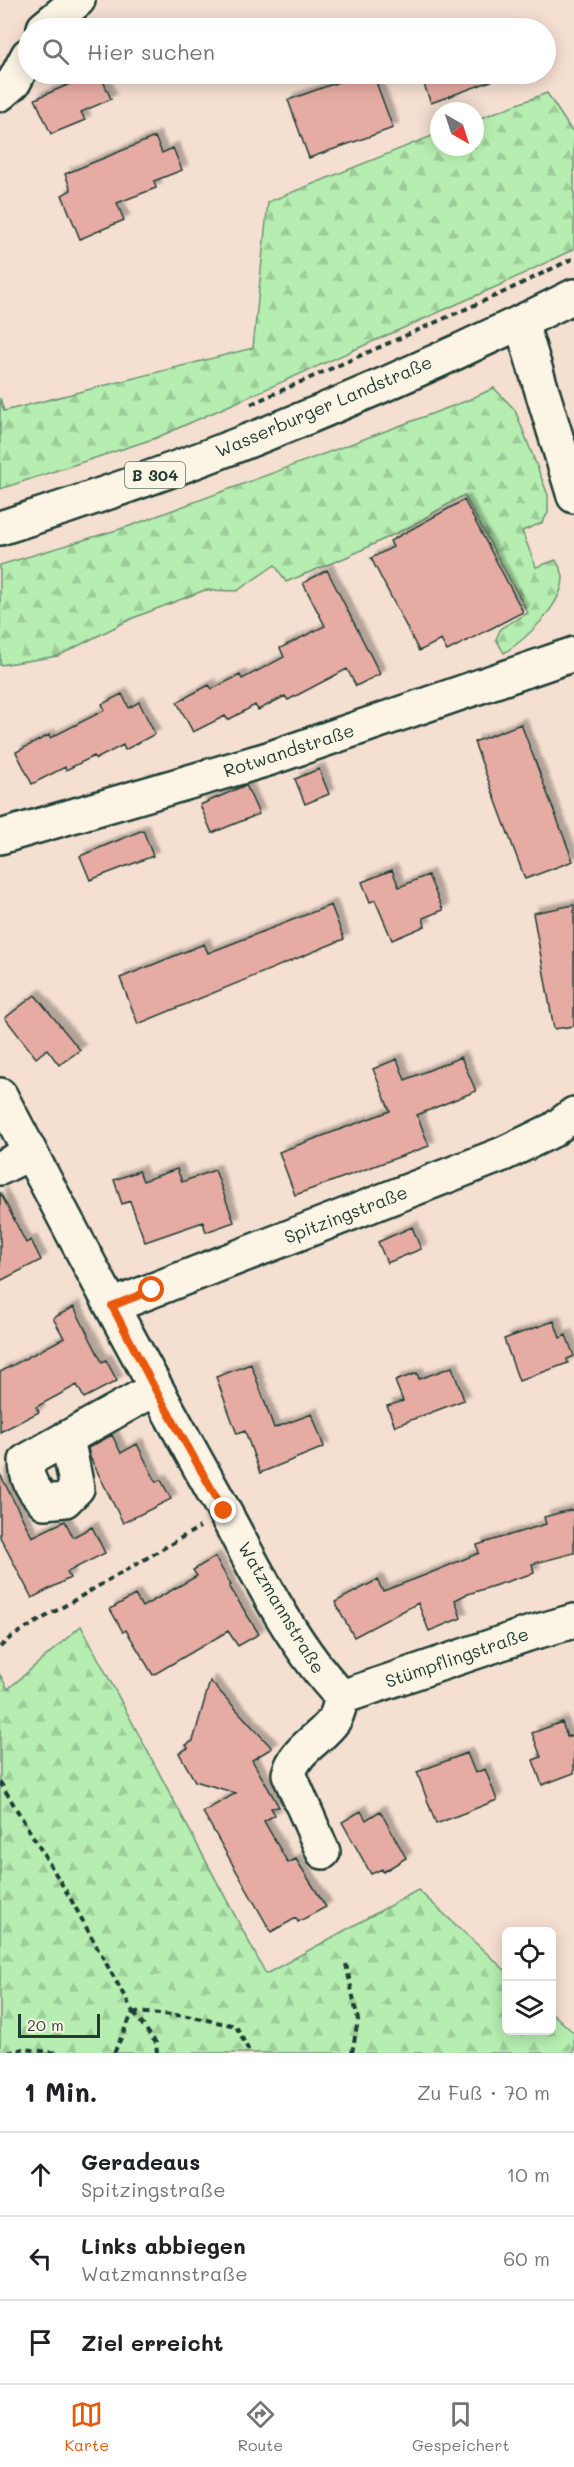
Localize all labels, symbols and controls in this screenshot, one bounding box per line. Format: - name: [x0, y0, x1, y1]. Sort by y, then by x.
- search box: [18, 18, 556, 84]
- icon: search: [39, 35, 72, 68]
- text: Hier suchen: [87, 37, 215, 66]
- north arrow: [430, 102, 484, 156]
- street label: Wasserburger Landstraße: [212, 350, 436, 463]
- road number: B 304: [125, 462, 185, 488]
- street label: Rotwandstraße: [220, 718, 357, 783]
- street label: Spitzingstraße: [281, 1180, 411, 1249]
- route start: [138, 1276, 164, 1302]
- route end: [210, 1497, 236, 1523]
- street label: Watzmannstraße: [233, 1537, 331, 1678]
- street label: Stümpflingstraße: [382, 1621, 532, 1693]
- map controls: [502, 1927, 556, 2035]
- button: locate: [502, 1927, 556, 1981]
- button: layers: [502, 1981, 556, 2035]
- scale bar: [18, 2011, 100, 2038]
- text: 20 m: [27, 2014, 64, 2035]
- text: 1 Min.: [24, 2075, 98, 2109]
- text: Zu Fuß · 70 m: [417, 2079, 550, 2105]
- text: Geradeaus: [81, 2147, 200, 2176]
- icon: ahead: [24, 2158, 57, 2191]
- text: 10 m: [506, 2161, 550, 2187]
- text: Spitzingstraße: [81, 2176, 226, 2202]
- text: Links abbiegen: [81, 2231, 246, 2260]
- icon: left: [24, 2242, 57, 2275]
- text: 60 m: [503, 2245, 550, 2271]
- text: Watzmannstraße: [81, 2260, 248, 2286]
- icon: arrive: [24, 2326, 57, 2359]
- text: Ziel erreicht: [81, 2328, 223, 2357]
- tab: Karte: [64, 2398, 109, 2455]
- tab: Route: [238, 2398, 283, 2455]
- tab: Gespeichert: [412, 2398, 510, 2455]

